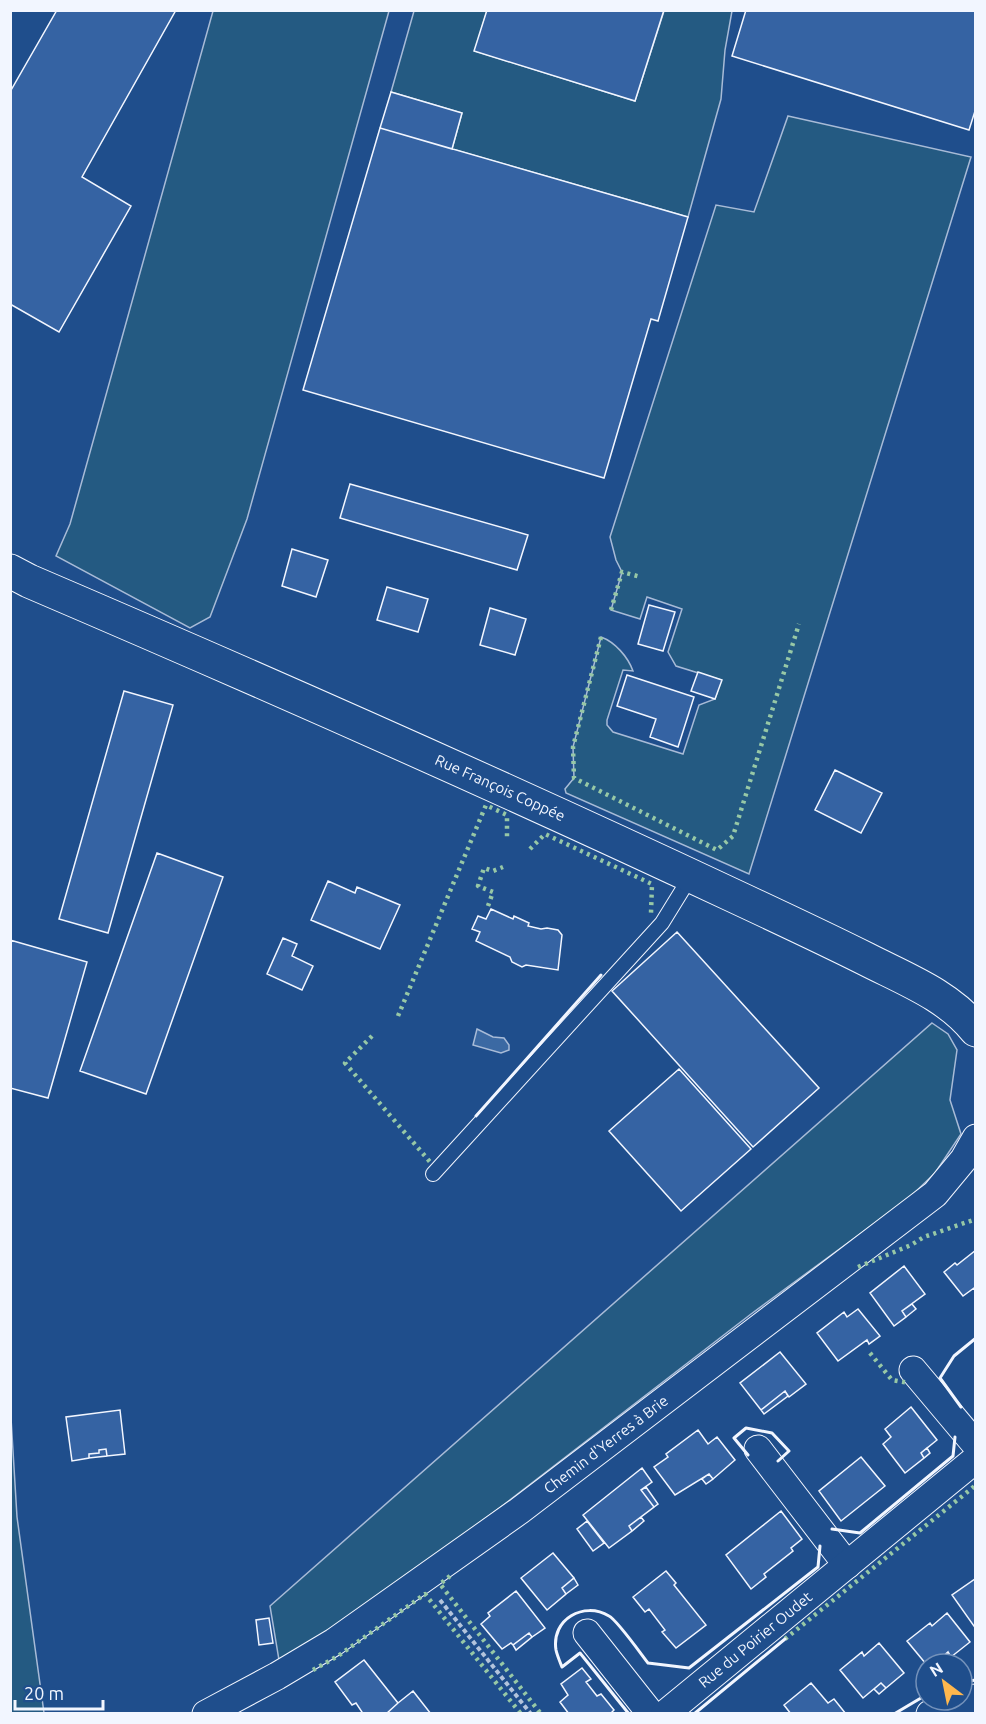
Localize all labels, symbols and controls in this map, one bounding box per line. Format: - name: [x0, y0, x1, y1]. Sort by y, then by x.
- street label: Rue François Coppée: [433, 751, 568, 824]
- street label: Chemin d'Yerres à Brie: [540, 1392, 671, 1497]
- street label: Rue du Poirier Oudet: [695, 1588, 815, 1691]
- north arrow: [914, 1652, 974, 1712]
- text: N: [926, 1658, 946, 1680]
- scale bar: [15, 1673, 104, 1711]
- text: 20 m: [24, 1683, 64, 1703]

